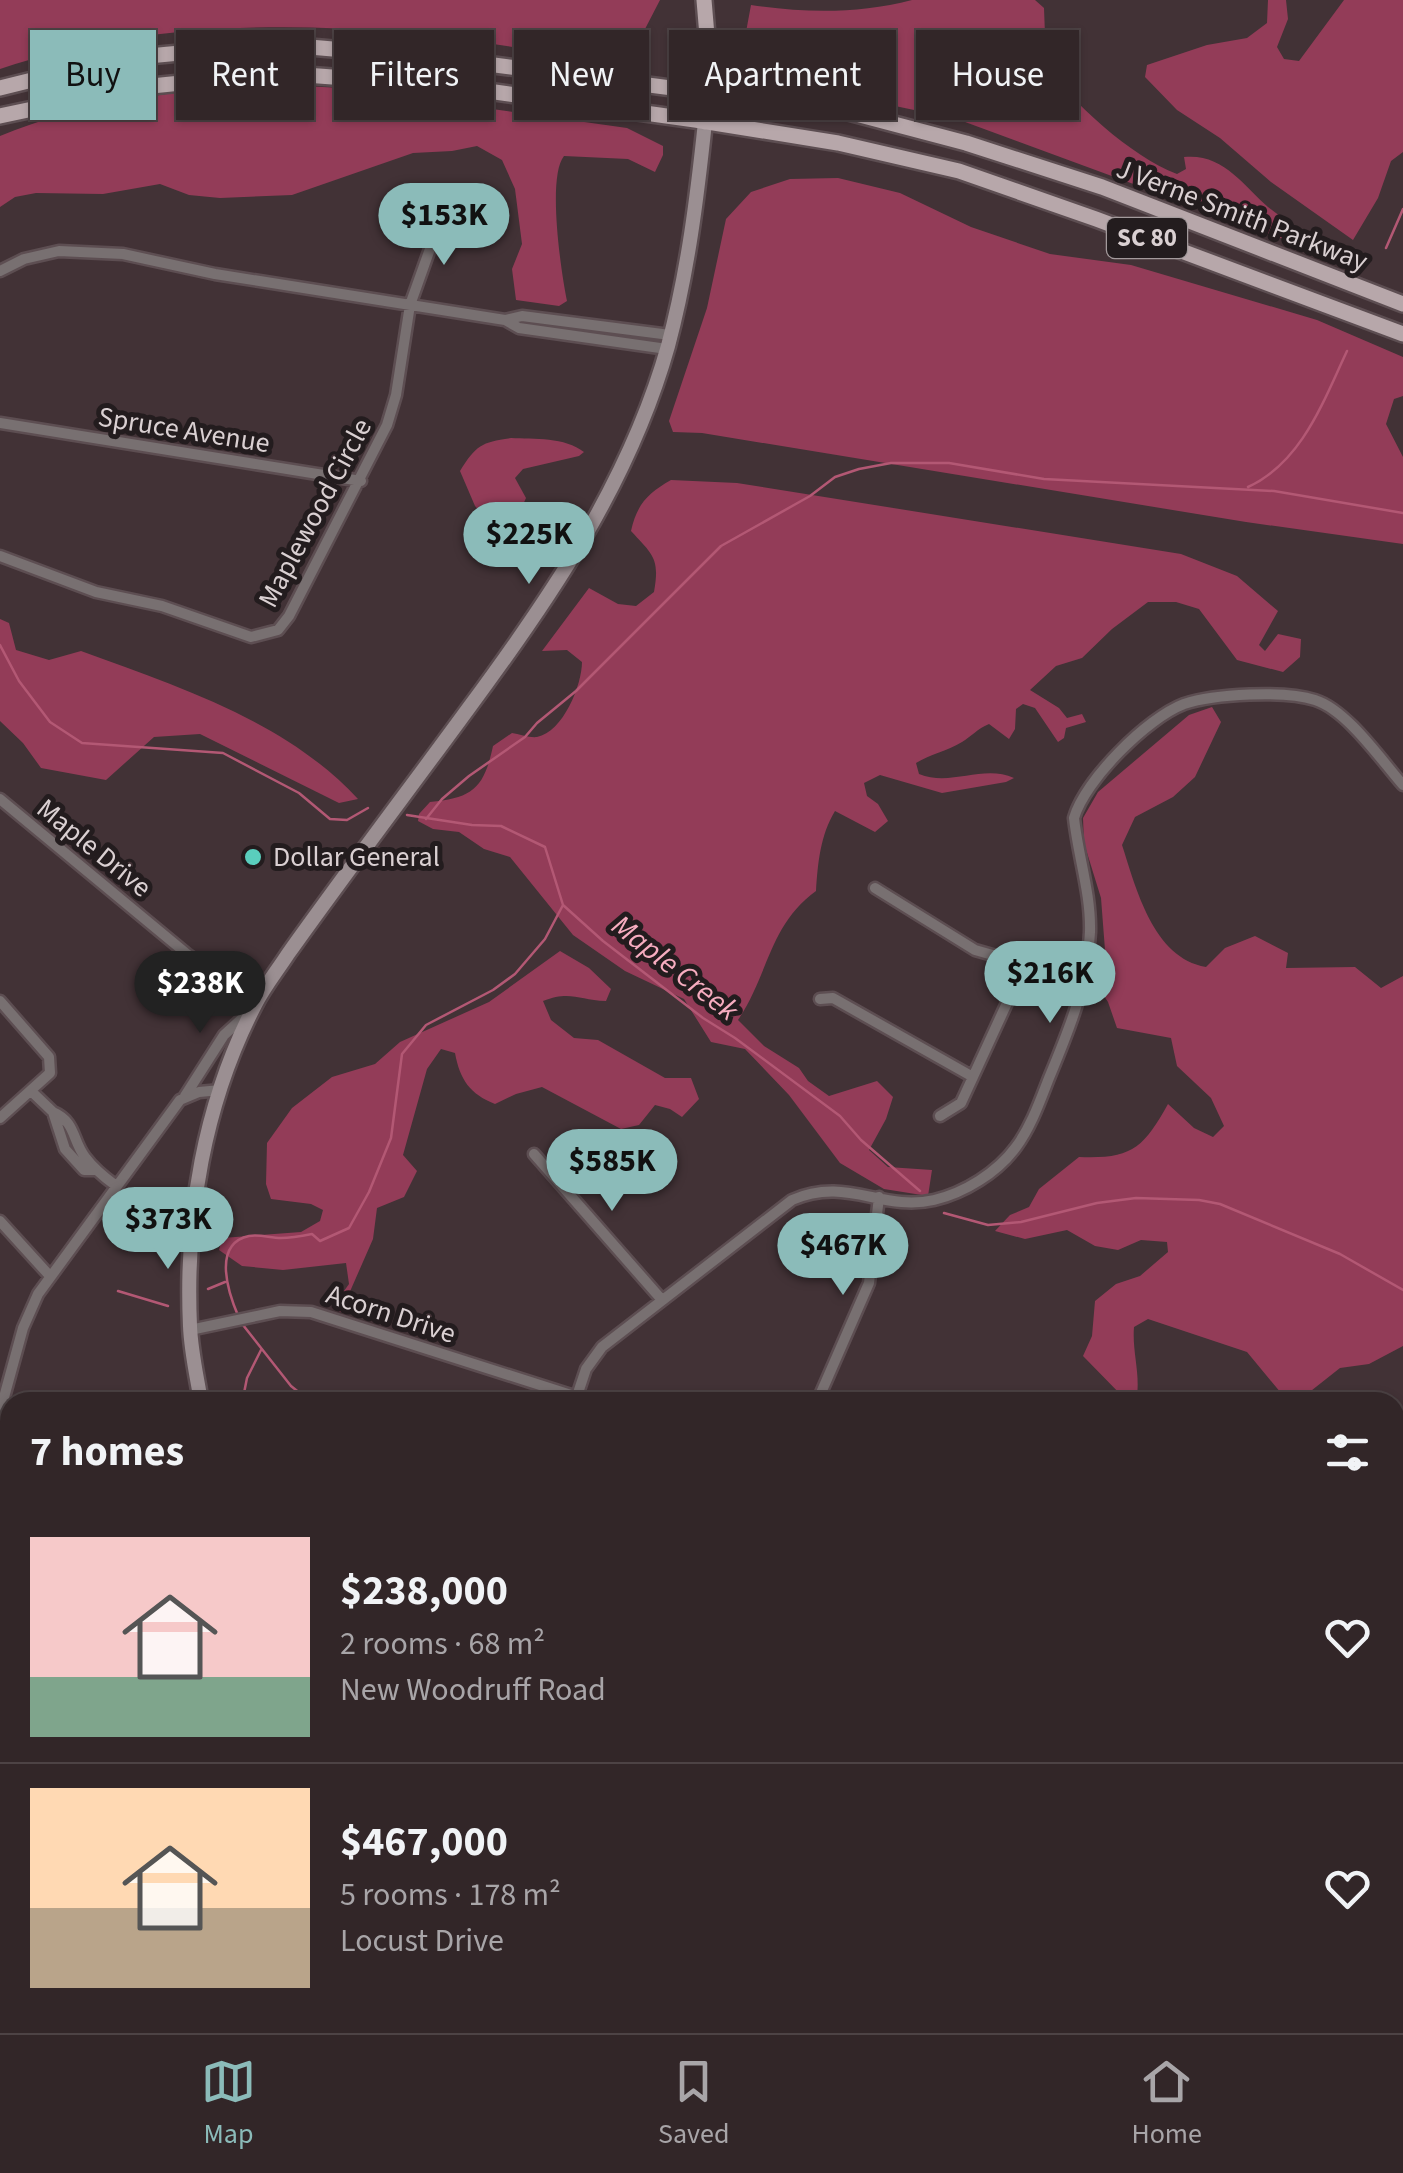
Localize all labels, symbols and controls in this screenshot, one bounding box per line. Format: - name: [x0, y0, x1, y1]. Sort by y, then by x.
- chip: Buy: [30, 30, 156, 120]
- chip: Rent: [176, 30, 314, 120]
- chip: Filters: [334, 30, 494, 120]
- chip: New: [514, 30, 649, 120]
- chip: Apartment: [669, 30, 896, 120]
- chip: House: [916, 30, 1079, 120]
- street label: J Verne Smith Parkway: [1111, 149, 1373, 281]
- pin: $153K: [374, 183, 514, 268]
- text: $153K: [400, 192, 488, 238]
- road number: SC 80: [1107, 218, 1187, 258]
- street label: Spruce Avenue: [95, 397, 273, 463]
- street label: Maplewood Circle: [248, 411, 382, 615]
- pin: $225K: [459, 502, 599, 587]
- text: $225K: [485, 511, 573, 557]
- street label: Maple Drive: [28, 789, 160, 907]
- place label: Dollar General: [273, 837, 440, 877]
- marker: Dollar General: [242, 846, 264, 868]
- water label: Maple Creek: [602, 905, 748, 1032]
- pin: $216K: [980, 941, 1120, 1026]
- text: $216K: [1006, 950, 1094, 996]
- pin: $238K: [130, 951, 270, 1036]
- text: $238K: [156, 960, 244, 1006]
- pin: $585K: [542, 1129, 682, 1214]
- text: $585K: [568, 1138, 656, 1184]
- pin: $373K: [98, 1187, 238, 1272]
- text: $373K: [124, 1196, 212, 1242]
- pin: $467K: [773, 1213, 913, 1298]
- text: $467K: [799, 1222, 887, 1268]
- street label: Acorn Drive: [321, 1274, 461, 1354]
- text: 7 homes: [30, 1422, 184, 1482]
- icon: filters: [1320, 1425, 1375, 1480]
- text: $238,000: [340, 1561, 508, 1621]
- icon: home: [110, 1577, 230, 1697]
- icon: heart: [1320, 1610, 1375, 1665]
- text: 2 rooms · 68 m²: [340, 1621, 545, 1667]
- text: New Woodruff Road: [340, 1667, 606, 1713]
- text: $467,000: [340, 1812, 508, 1872]
- icon: home: [110, 1828, 230, 1948]
- icon: heart: [1320, 1861, 1375, 1916]
- text: 5 rooms · 178 m²: [340, 1872, 561, 1918]
- text: Locust Drive: [340, 1918, 504, 1964]
- tab: Map: [201, 2054, 256, 2154]
- tab: Saved: [658, 2054, 729, 2154]
- tab: Home: [1131, 2054, 1202, 2154]

